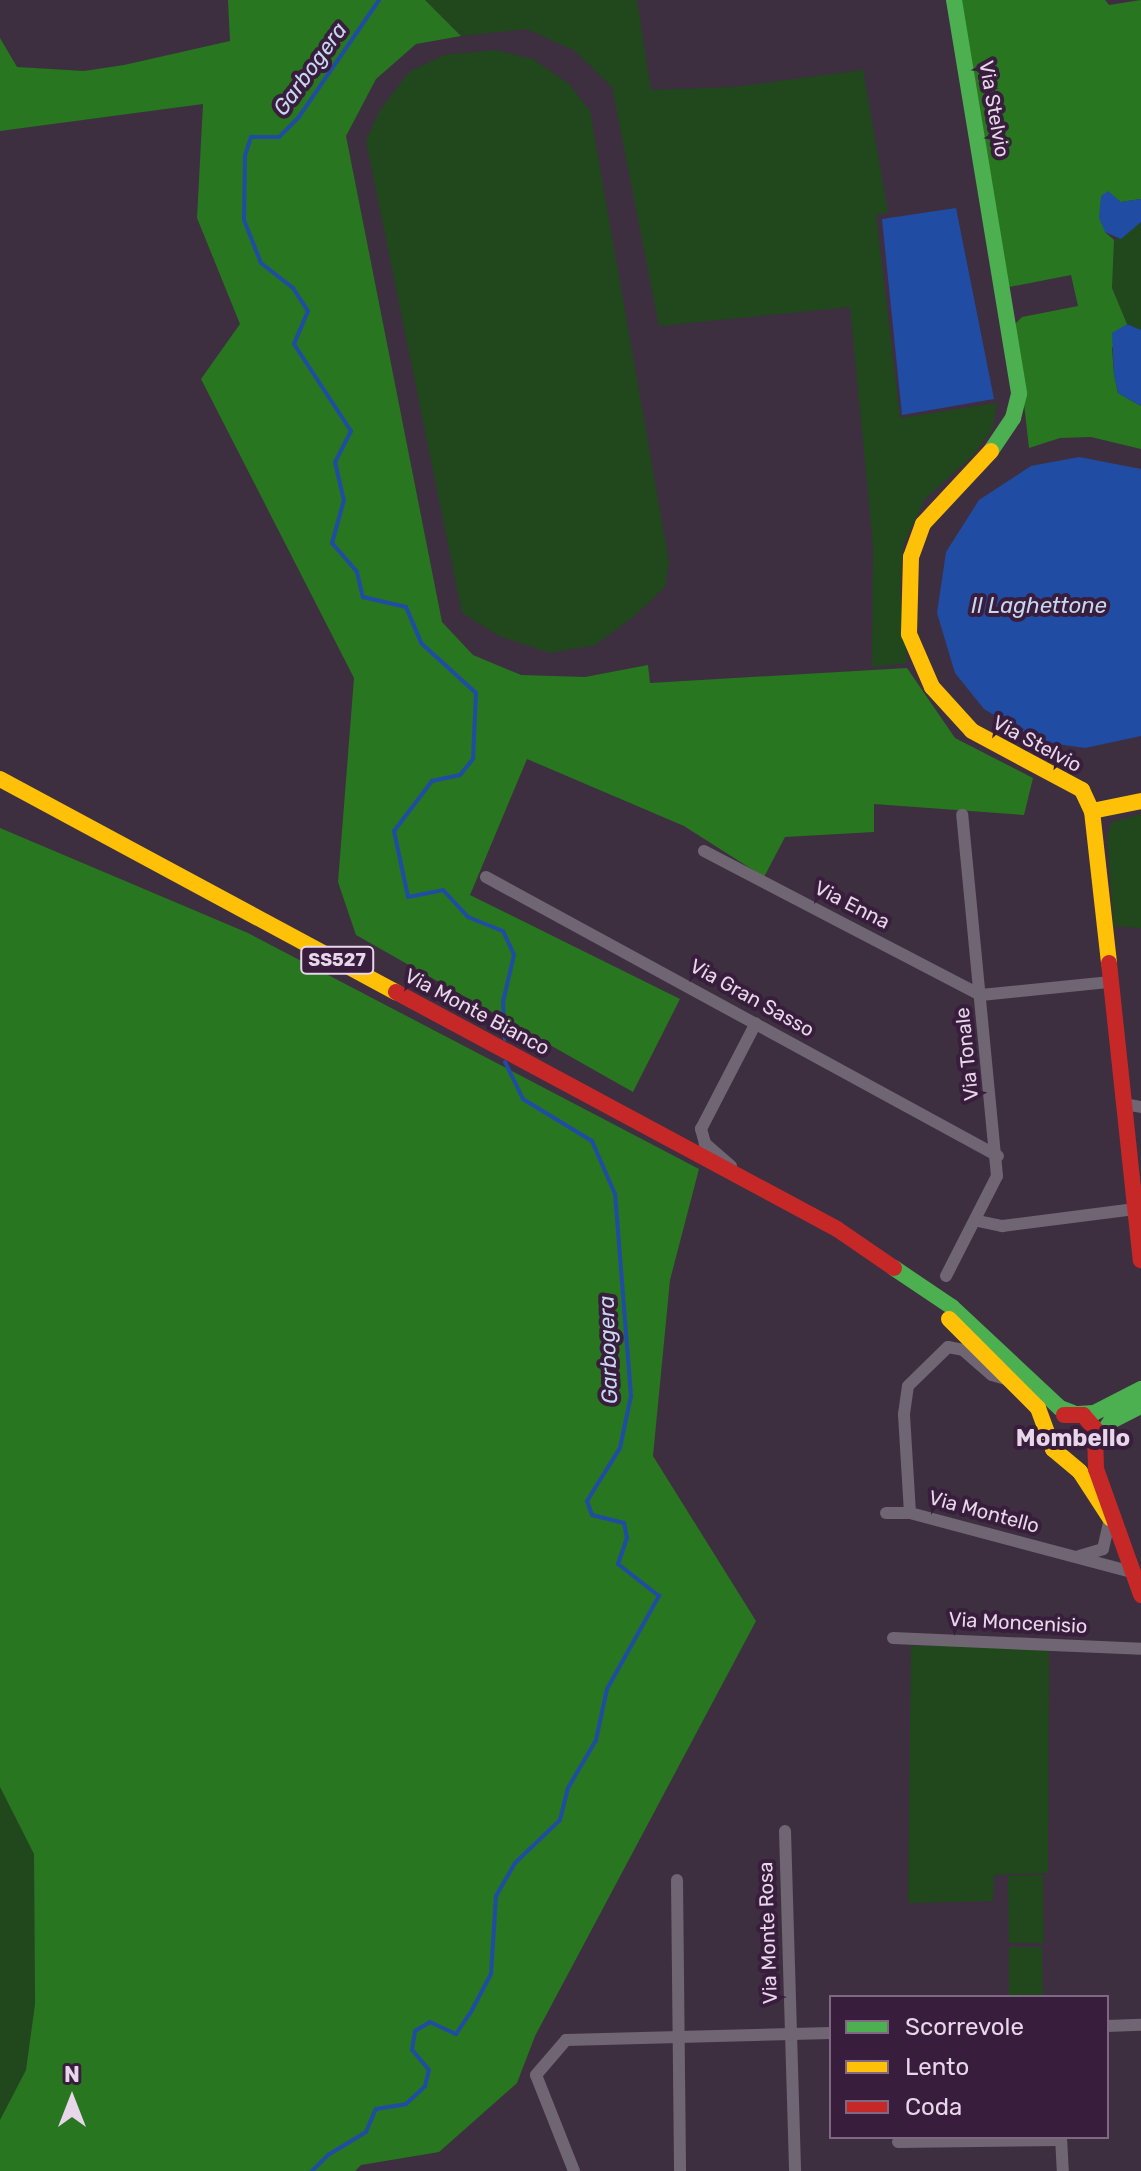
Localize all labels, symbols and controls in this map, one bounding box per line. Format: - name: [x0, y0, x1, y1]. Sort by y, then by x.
- water label: Garbogera: [267, 17, 353, 121]
- street label: Via Stelvio: [974, 59, 1014, 159]
- water label: Il Laghettone: [971, 593, 1107, 619]
- street label: Via Stelvio: [988, 711, 1086, 777]
- street label: Via Enna: [810, 876, 894, 934]
- road number: SS527: [299, 946, 375, 974]
- street label: Via Gran Sasso: [686, 954, 818, 1042]
- street label: Via Monte Bianco: [400, 964, 554, 1060]
- street label: Via Tonale: [950, 1006, 984, 1102]
- water label: Garbogera: [593, 1295, 623, 1405]
- district label: Mombello: [1016, 1425, 1130, 1453]
- street label: Via Montello: [926, 1486, 1042, 1538]
- street label: Via Moncenisio: [948, 1607, 1088, 1639]
- street label: Via Monte Rosa: [754, 1861, 782, 2005]
- legend: [829, 1995, 1109, 2139]
- text: Scorrevole: [905, 2013, 1024, 2041]
- text: Lento: [905, 2053, 969, 2081]
- north arrow: [32, 2059, 112, 2139]
- text: N: [64, 2061, 80, 2088]
- text: Coda: [905, 2093, 962, 2121]

